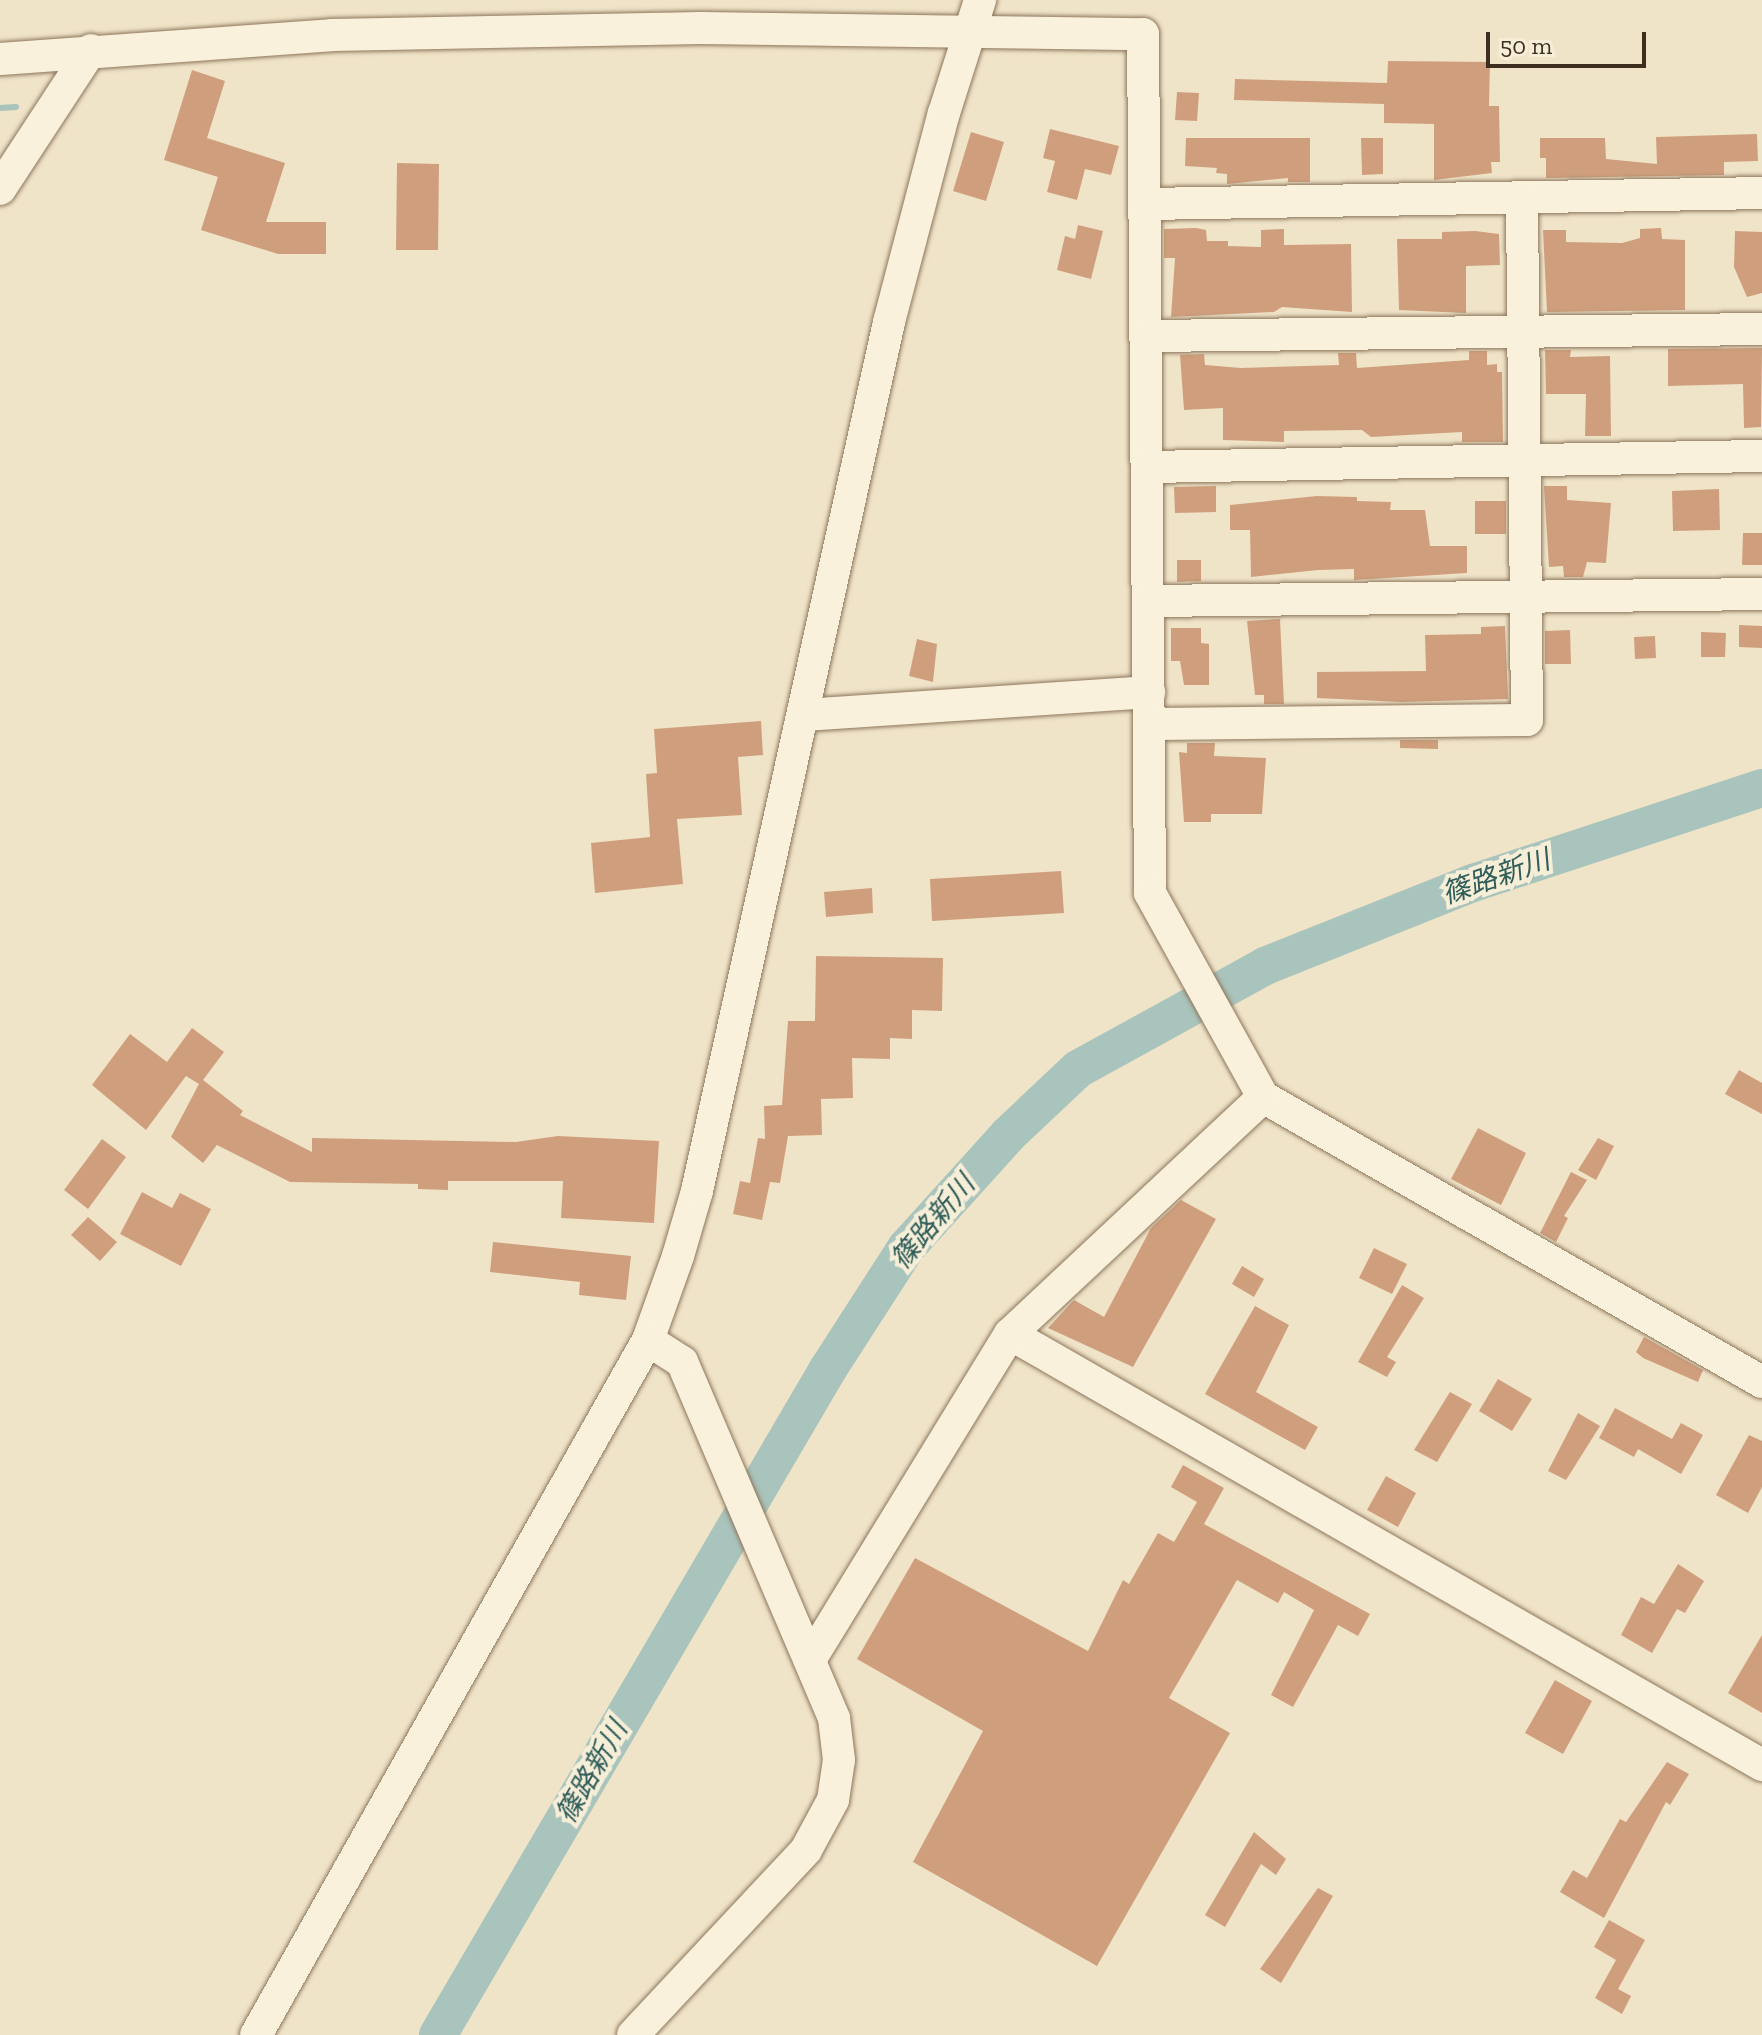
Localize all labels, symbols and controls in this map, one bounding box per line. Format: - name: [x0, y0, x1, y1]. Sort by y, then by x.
- scale bar: [1490, 16, 1650, 66]
- text: 50 m: [1500, 31, 1552, 60]
- water label: 篠路新川: [1438, 843, 1554, 911]
- water label: 篠路新川: [884, 1168, 982, 1276]
- water label: 篠路新川: [549, 1715, 635, 1829]

